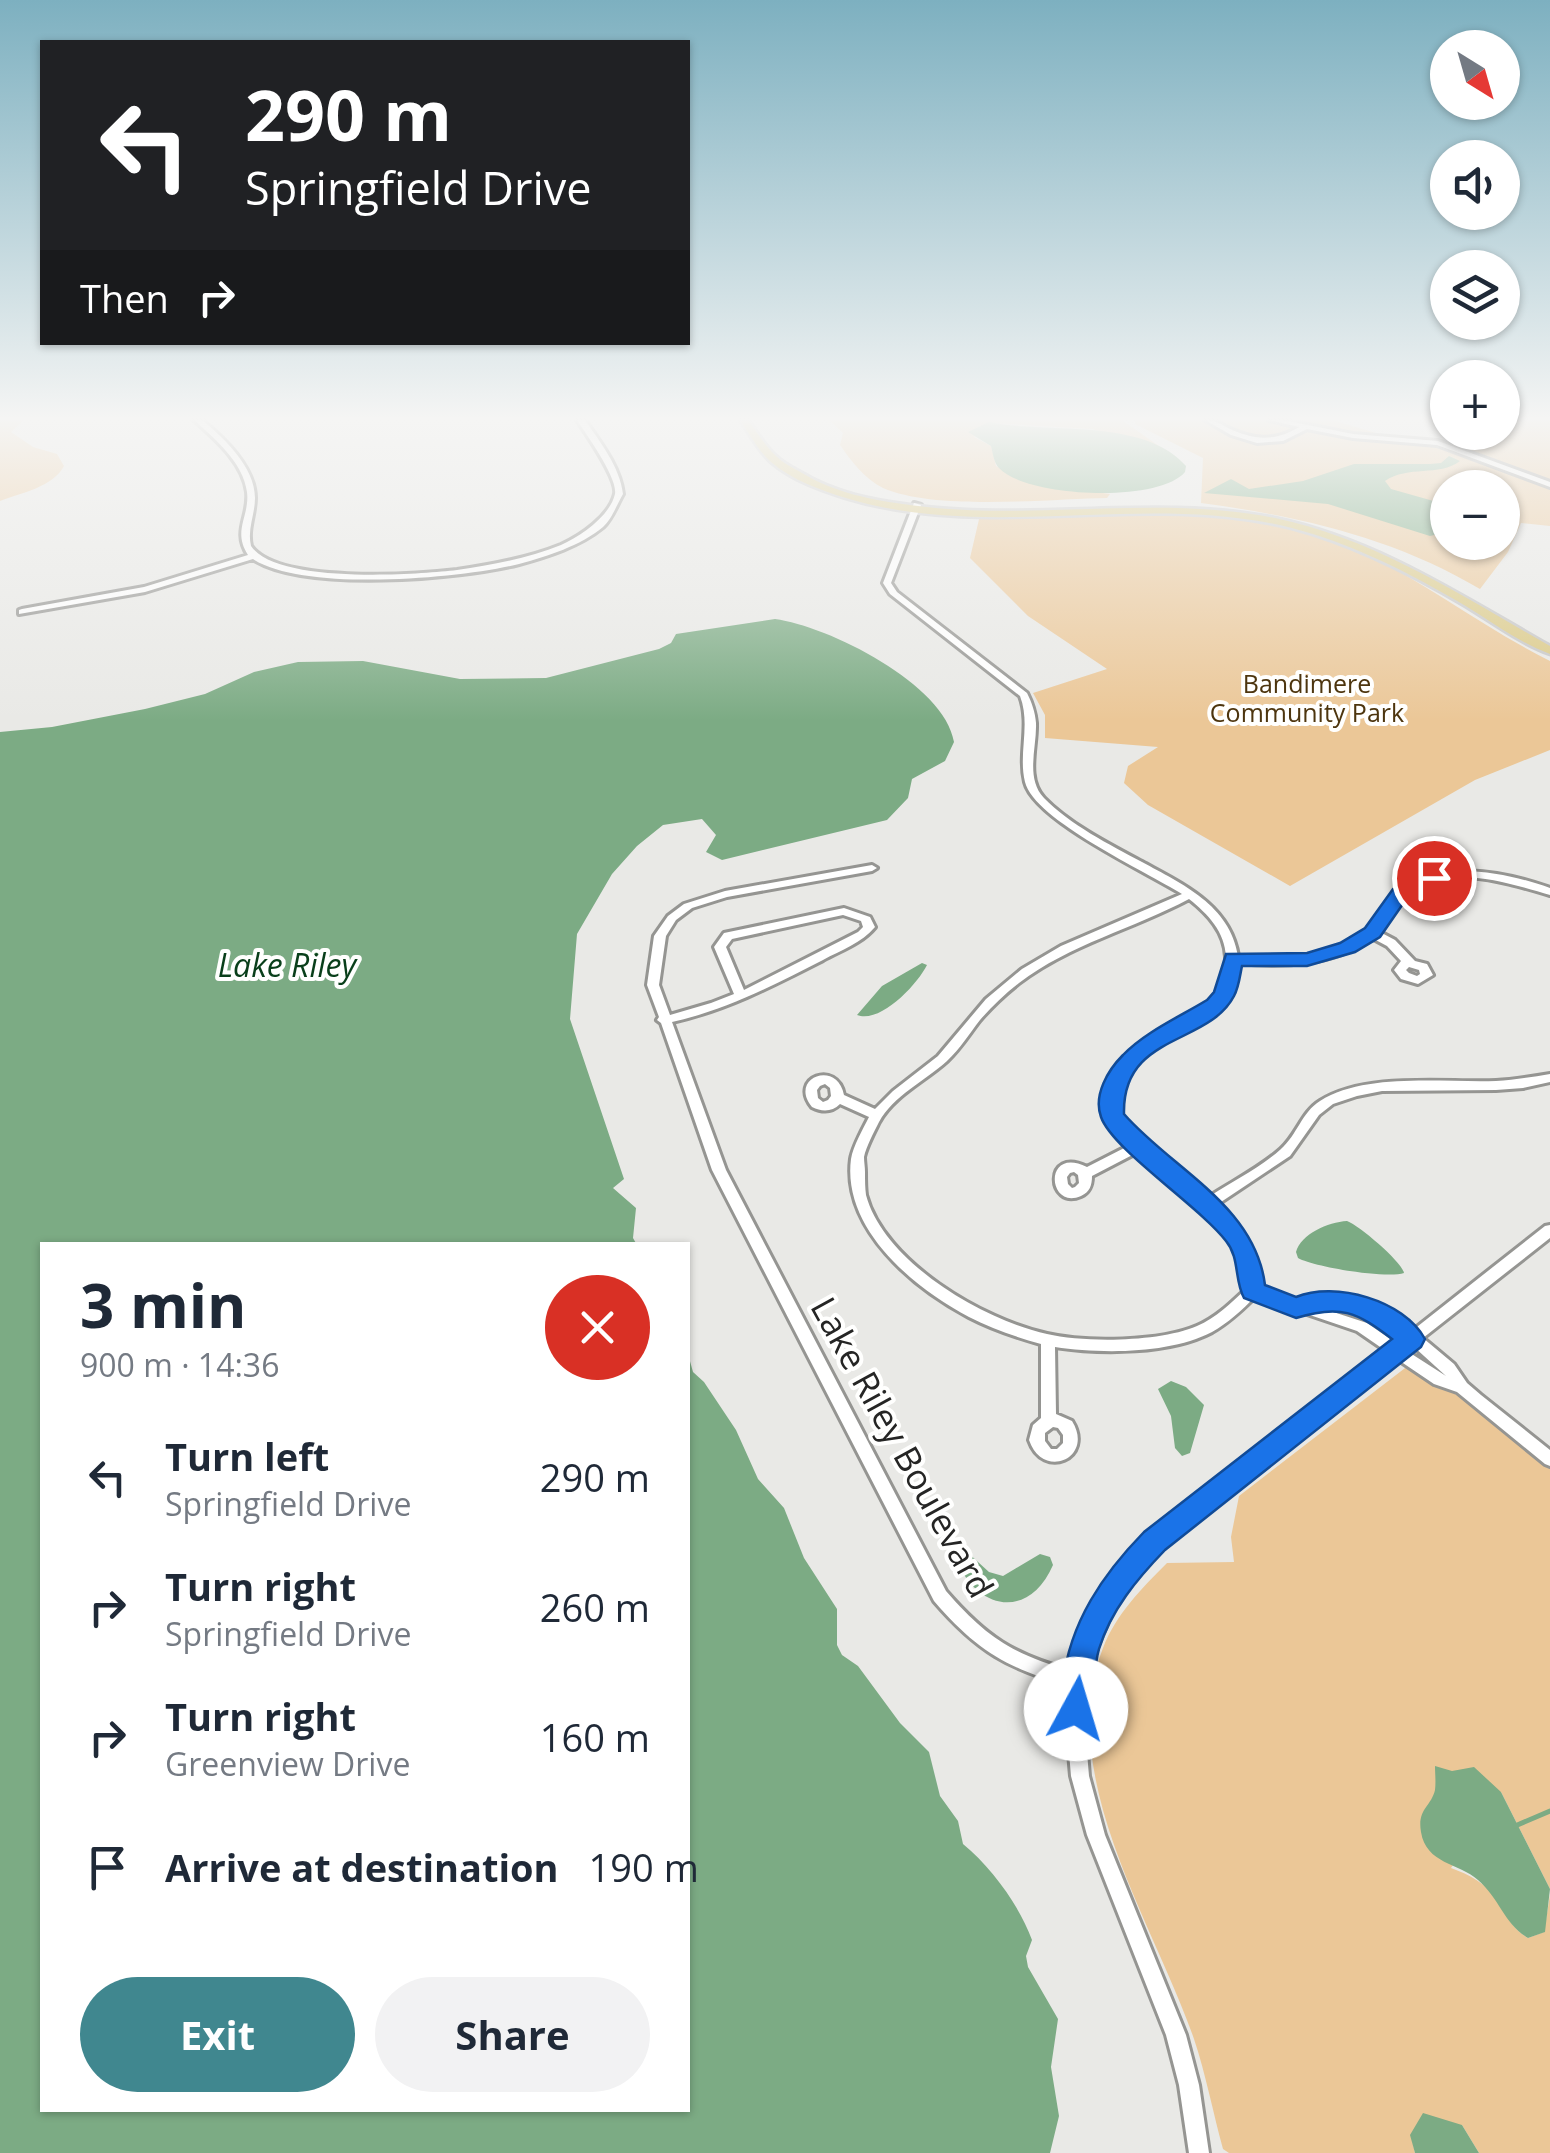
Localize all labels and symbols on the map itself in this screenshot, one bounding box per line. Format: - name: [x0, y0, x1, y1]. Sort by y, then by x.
- north arrow: [1430, 30, 1520, 120]
- park label: Bandimere Community Park: [1210, 666, 1404, 729]
- pin: [1392, 836, 1477, 921]
- water label: Lake Riley: [218, 943, 358, 986]
- street label: Lake Riley Boulevard: [801, 1288, 1005, 1606]
- position arrow: [1024, 1657, 1128, 1761]

